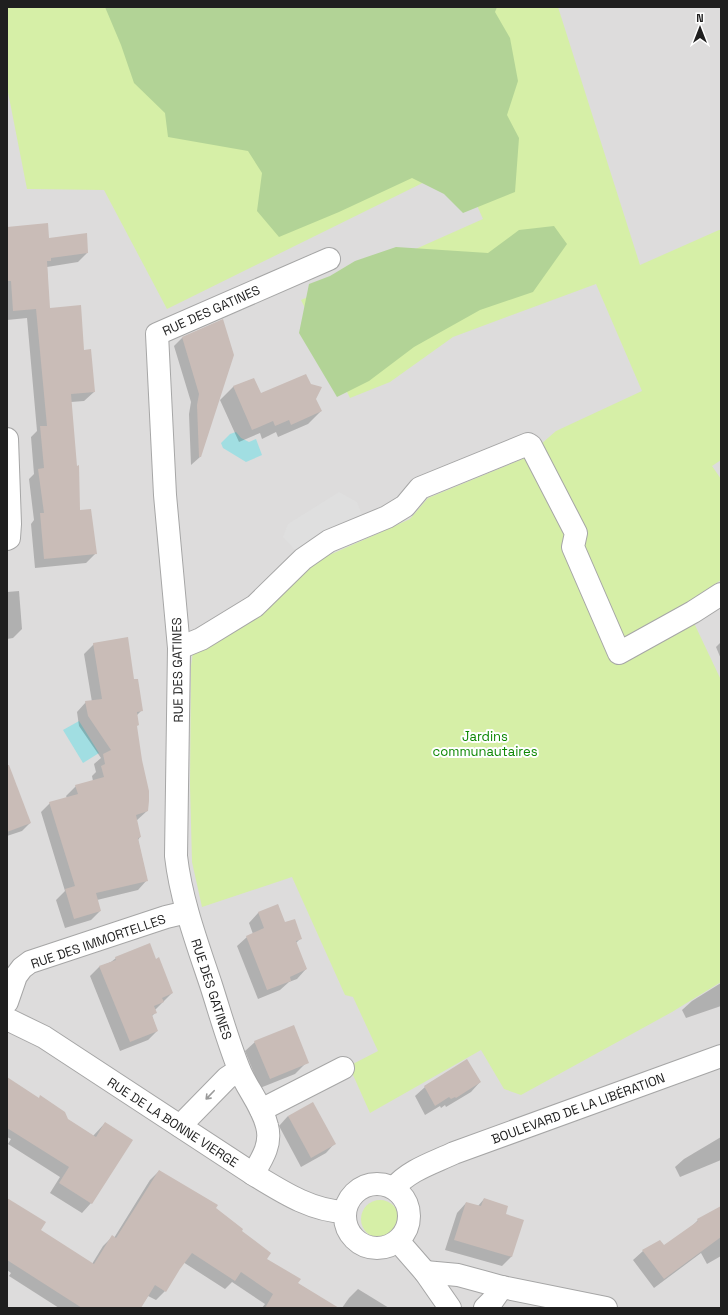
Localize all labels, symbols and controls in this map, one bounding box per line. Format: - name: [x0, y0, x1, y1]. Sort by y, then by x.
- north arrow: [680, 8, 720, 48]
- text: N: [696, 11, 704, 25]
- street label: RUE DES GATINES: [160, 281, 263, 340]
- street label: RUE DES GATINES: [168, 617, 187, 723]
- park label: Jardins communautaires: [432, 728, 538, 760]
- street label: RUE DES IMMORTELLES: [28, 910, 168, 973]
- street label: RUE DES GATINES: [187, 936, 236, 1042]
- street label: BOULEVARD DE LA LIBÉRATION: [489, 1069, 667, 1148]
- street label: RUE DE LA BONNE VIERGE: [104, 1074, 241, 1171]
- one-way arrow: [205, 1090, 215, 1100]

